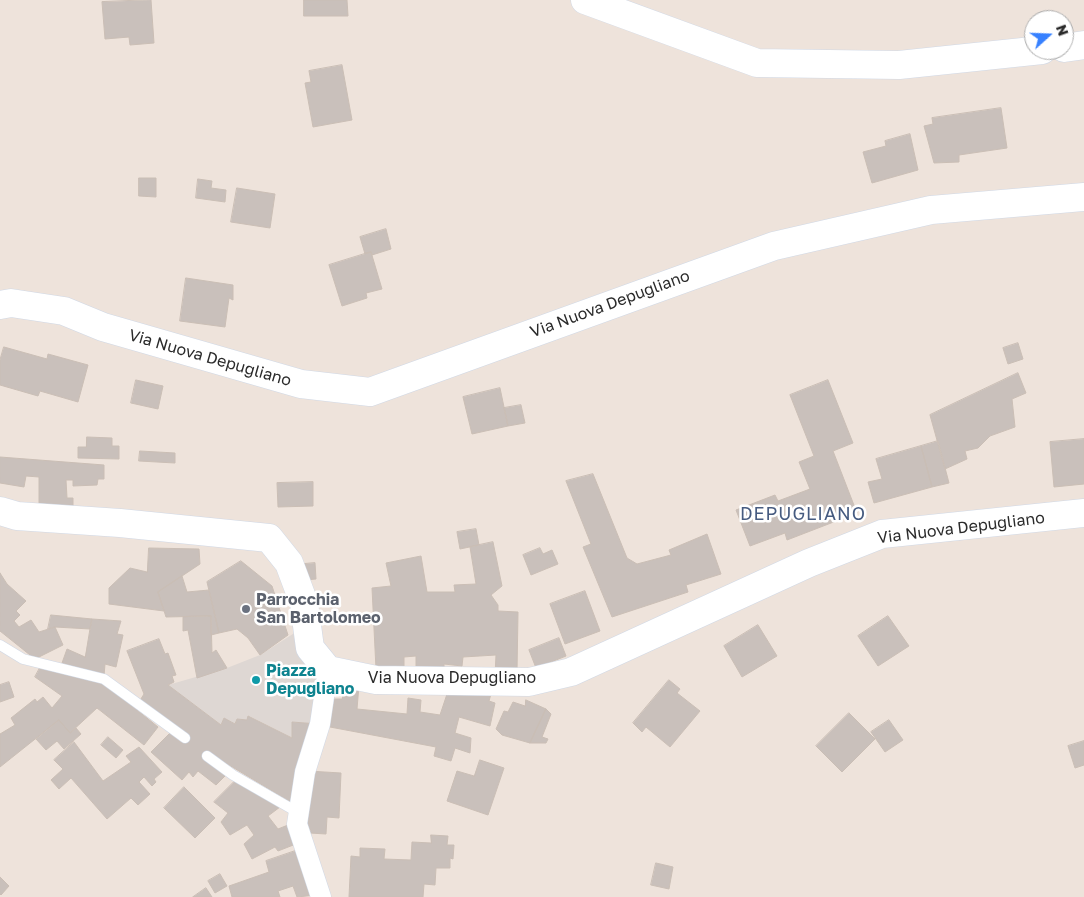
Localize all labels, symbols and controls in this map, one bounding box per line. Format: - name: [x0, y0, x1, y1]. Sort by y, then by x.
- north arrow: [1024, 10, 1074, 60]
- text: N: [1053, 22, 1072, 38]
- street label: Via Nuova Depugliano: [528, 266, 692, 342]
- street label: Via Nuova Depugliano: [126, 326, 294, 390]
- district label: DEPUGLIANO: [739, 503, 867, 525]
- street label: Via Nuova Depugliano: [876, 508, 1046, 548]
- place label: Parrocchia San Bartolomeo: [256, 590, 381, 628]
- marker: Parrocchia San Bartolomeo: [240, 603, 252, 615]
- place label: Piazza Depugliano: [266, 661, 354, 699]
- street label: Via Nuova Depugliano: [368, 668, 536, 688]
- marker: Piazza Depugliano: [250, 674, 262, 686]

